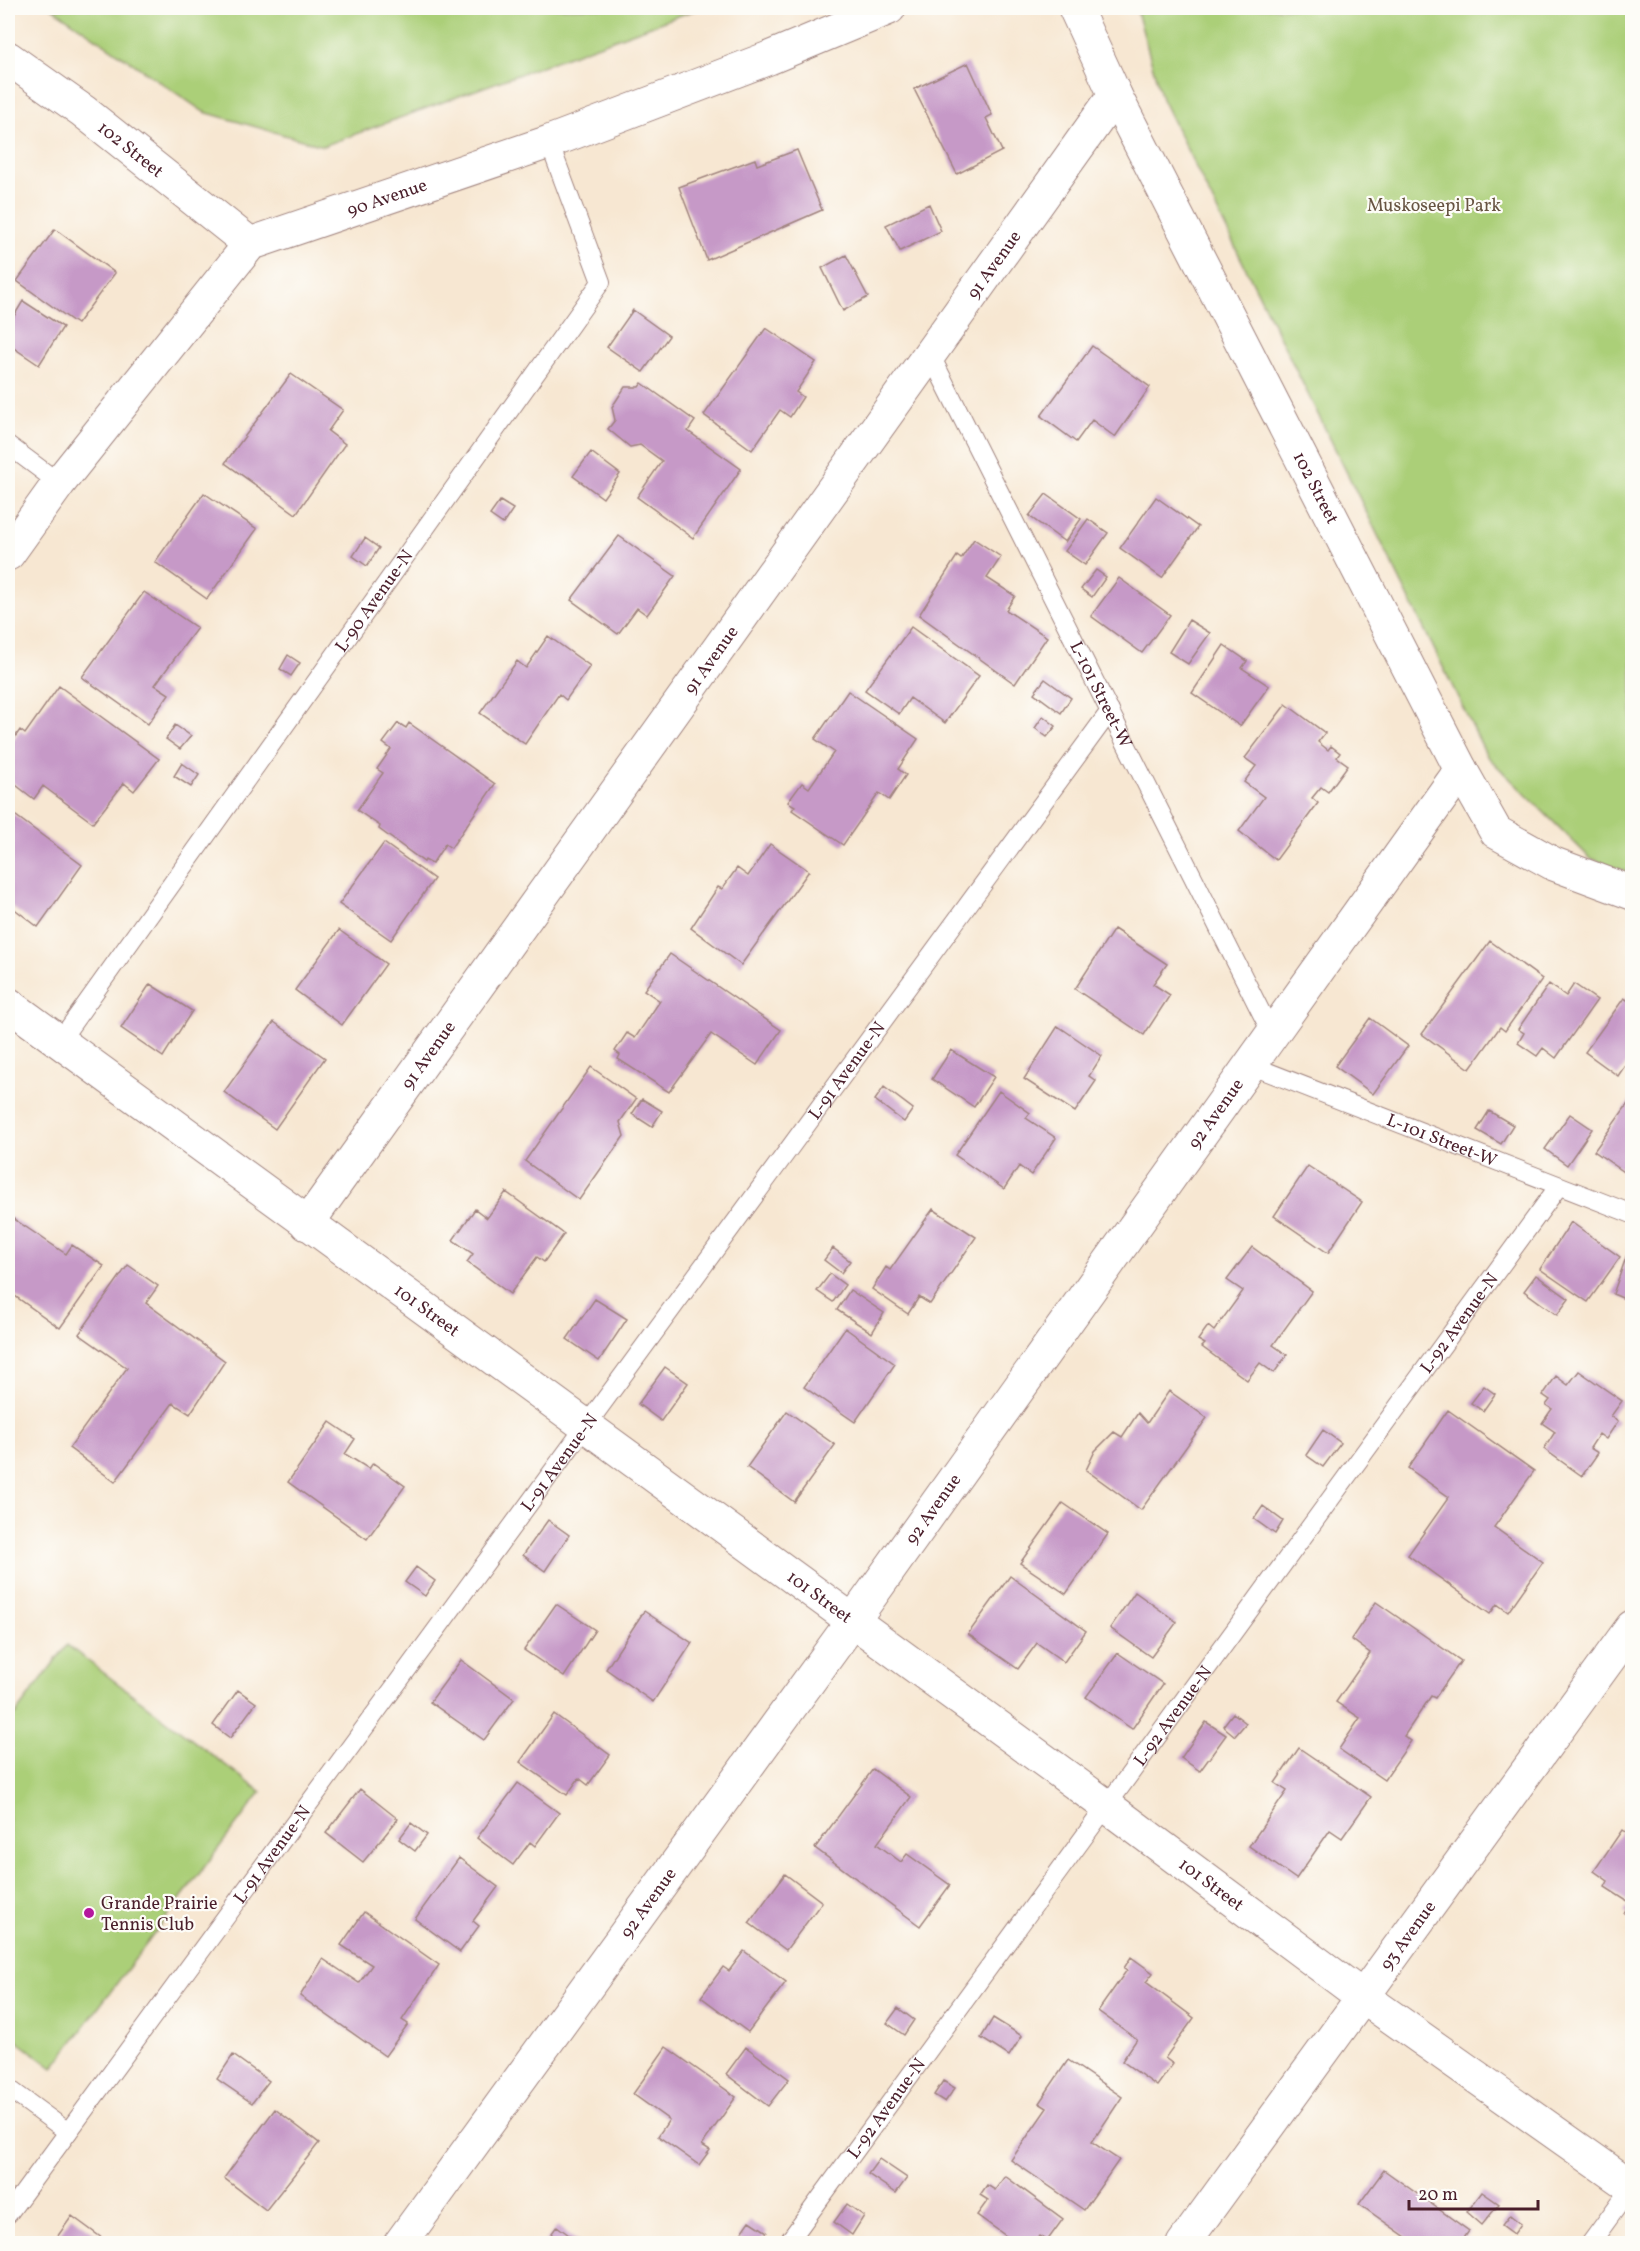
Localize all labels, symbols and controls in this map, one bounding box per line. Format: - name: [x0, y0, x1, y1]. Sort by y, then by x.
- street label: 102 Street: [91, 116, 168, 184]
- street label: 90 Avenue: [344, 173, 431, 224]
- park label: Muskoseepi Park: [1367, 194, 1501, 219]
- street label: 91 Avenue: [962, 226, 1028, 305]
- street label: 102 Street: [1286, 448, 1344, 529]
- street label: L-90 Avenue-N: [330, 545, 420, 658]
- street label: 91 Avenue: [679, 621, 745, 700]
- street label: L-101 Street-W: [1062, 637, 1137, 753]
- street label: 91 Avenue: [396, 1016, 462, 1095]
- street label: L-91 Avenue-N: [803, 1017, 892, 1126]
- street label: 92 Avenue: [1183, 1074, 1251, 1155]
- street label: L-101 Street-W: [1383, 1108, 1500, 1174]
- street label: L-92 Avenue-N: [1415, 1268, 1505, 1379]
- street label: 101 Street: [388, 1279, 464, 1344]
- street label: L-91 Avenue-N: [516, 1409, 605, 1517]
- street label: 92 Avenue: [900, 1469, 968, 1550]
- street label: 101 Street: [781, 1565, 857, 1630]
- street label: L-92 Avenue-N: [1129, 1661, 1219, 1772]
- street label: L-91 Avenue-N: [229, 1801, 317, 1909]
- street label: 101 Street: [1173, 1853, 1248, 1918]
- street label: 92 Avenue: [615, 1863, 683, 1944]
- place label: Grande Prairie Tennis Club: [101, 1892, 218, 1938]
- street label: 93 Avenue: [1375, 1896, 1443, 1976]
- marker: Grande Prairie Tennis Club: [82, 1906, 96, 1920]
- street label: L-92 Avenue-N: [842, 2054, 932, 2165]
- scale bar: [1409, 2173, 1538, 2211]
- text: 20 m: [1418, 2183, 1458, 2208]

